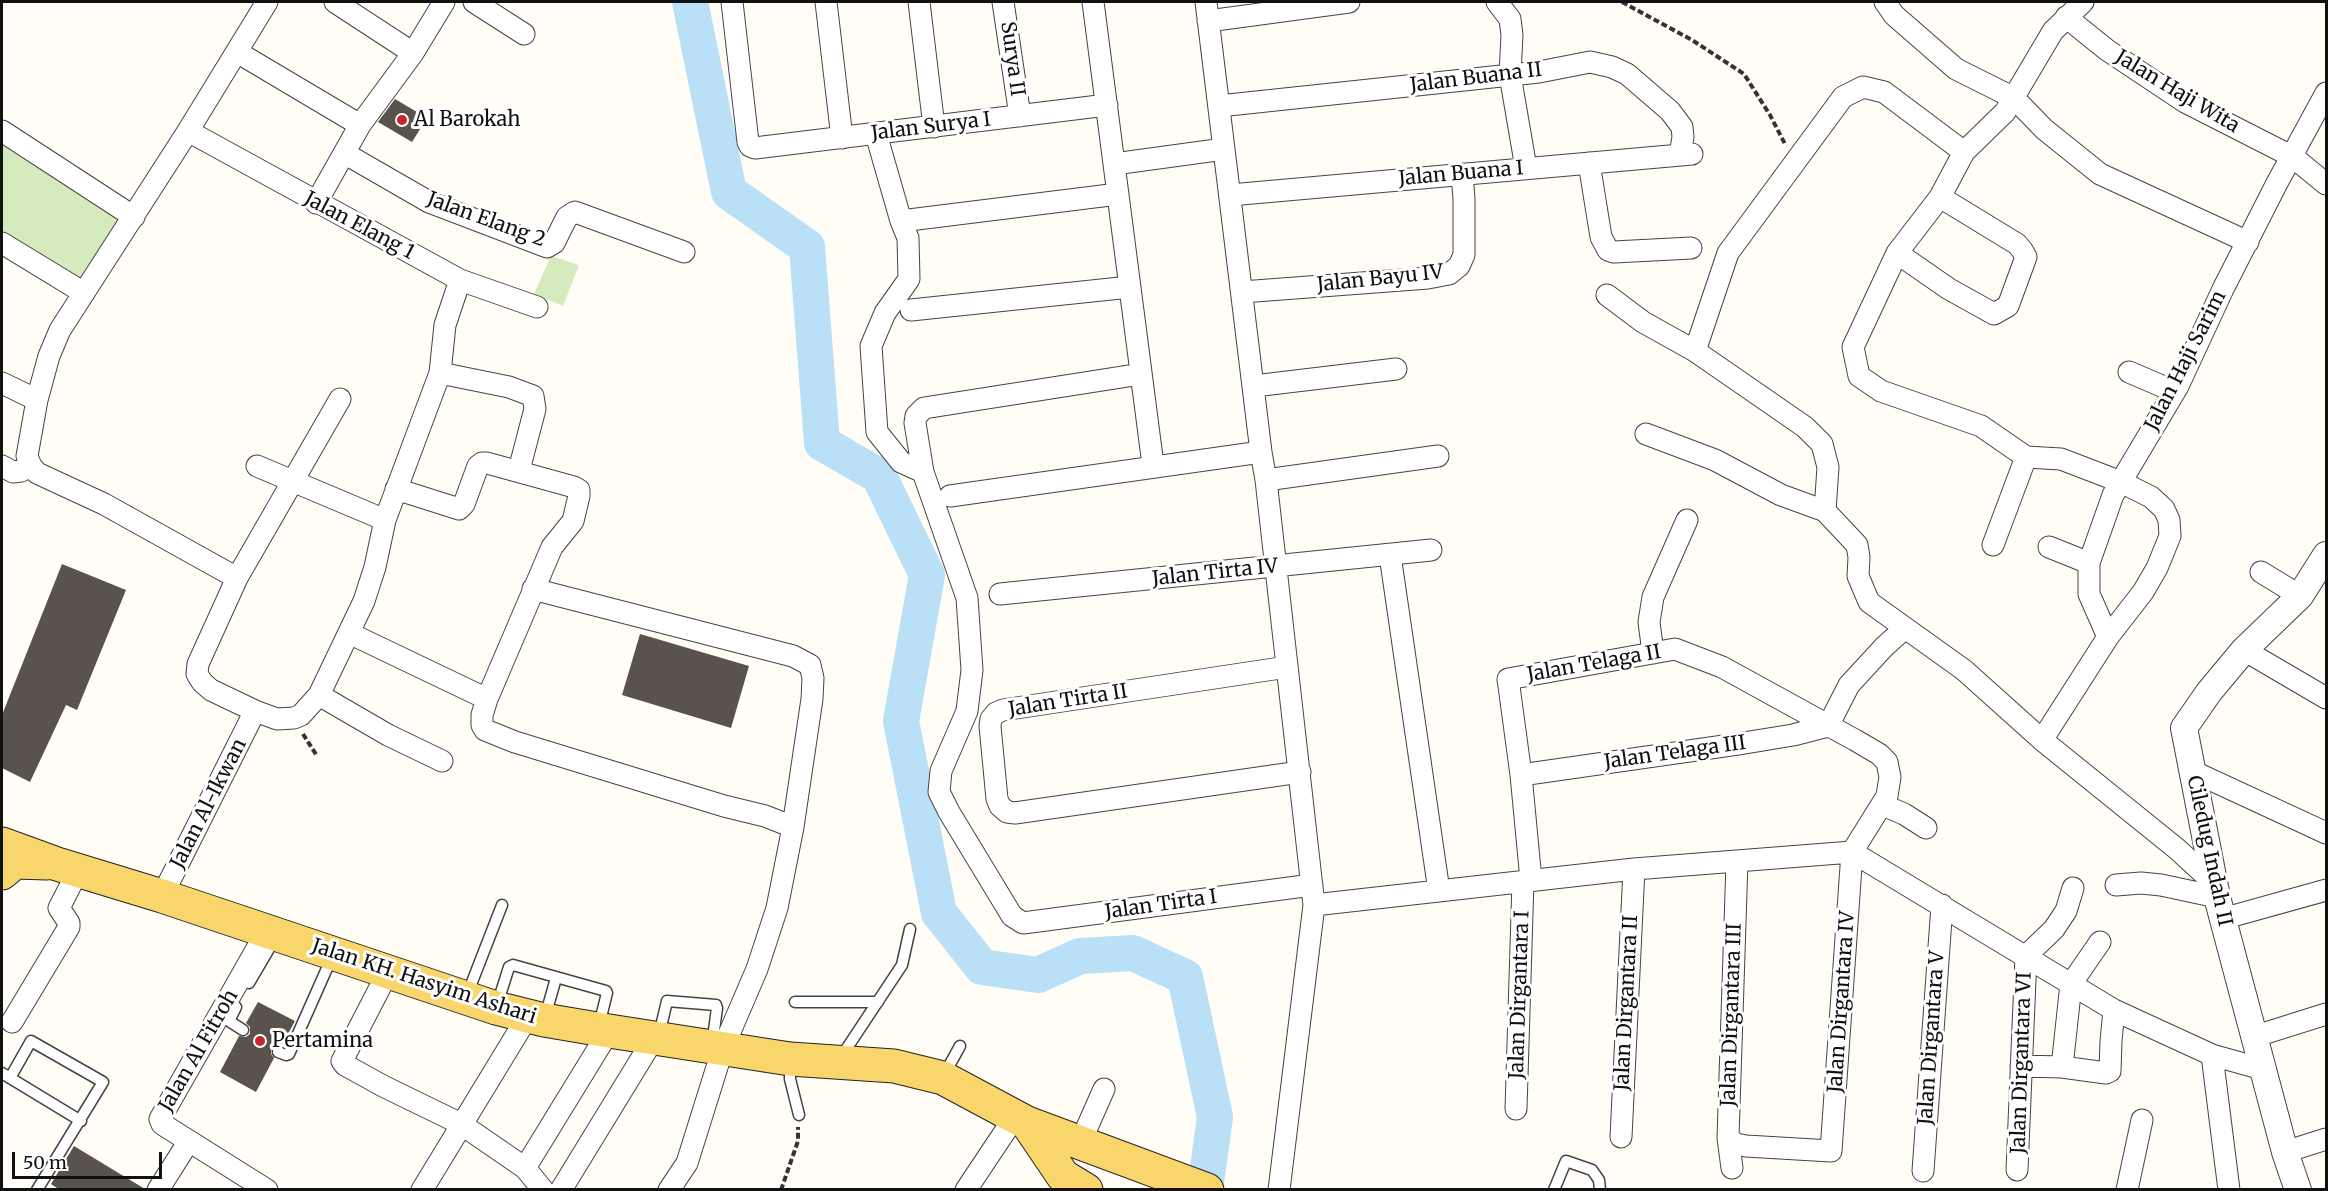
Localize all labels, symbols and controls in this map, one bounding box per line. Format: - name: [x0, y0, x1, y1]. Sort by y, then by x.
- street label: Surya II: [995, 20, 1029, 98]
- street label: Jalan Haji Wita: [2111, 45, 2243, 139]
- street label: Jalan Buana II: [1409, 58, 1543, 98]
- place label: Al Barokah: [414, 108, 520, 132]
- street label: Jalan Surya I: [870, 108, 992, 146]
- marker: Al Barokah: [395, 113, 409, 127]
- street label: Jalan Buana I: [1397, 157, 1525, 191]
- street label: Jalan Elang 1: [300, 187, 418, 265]
- street label: Jalan Elang 2: [424, 187, 548, 253]
- street label: Jalan Bayu IV: [1316, 260, 1444, 298]
- street label: Jalan Haji Sarim: [2140, 287, 2232, 435]
- street label: Jalan Tirta IV: [1151, 554, 1279, 592]
- street label: Jalan Telaga II: [1525, 640, 1663, 688]
- street label: Jalan Tirta II: [1007, 680, 1129, 722]
- street label: Jalan Telaga III: [1602, 731, 1748, 775]
- street label: Jalan Al-Ikwan: [166, 735, 252, 873]
- street label: Ciledug Indah II: [2181, 773, 2237, 929]
- street label: Jalan Tirta I: [1103, 885, 1219, 925]
- street label: Jalan Dirgantara I: [1505, 910, 1535, 1080]
- street label: Jalan Dirgantara IV: [1824, 910, 1860, 1094]
- street label: Jalan Dirgantara II: [1610, 914, 1644, 1092]
- street label: Jalan Dirgantara III: [1717, 923, 1747, 1107]
- street label: Jalan KH. Hasyim Ashari: [309, 934, 539, 1030]
- street label: Jalan Dirgantara V: [1914, 950, 1950, 1126]
- street label: Jalan Dirgantara VI: [2007, 971, 2037, 1155]
- street label: Jalan Al Fitroh: [154, 986, 244, 1116]
- place label: Pertamina: [272, 1029, 373, 1053]
- marker: Pertamina: [253, 1034, 267, 1048]
- scale bar: [15, 1140, 165, 1178]
- text: 50 m: [23, 1151, 67, 1174]

